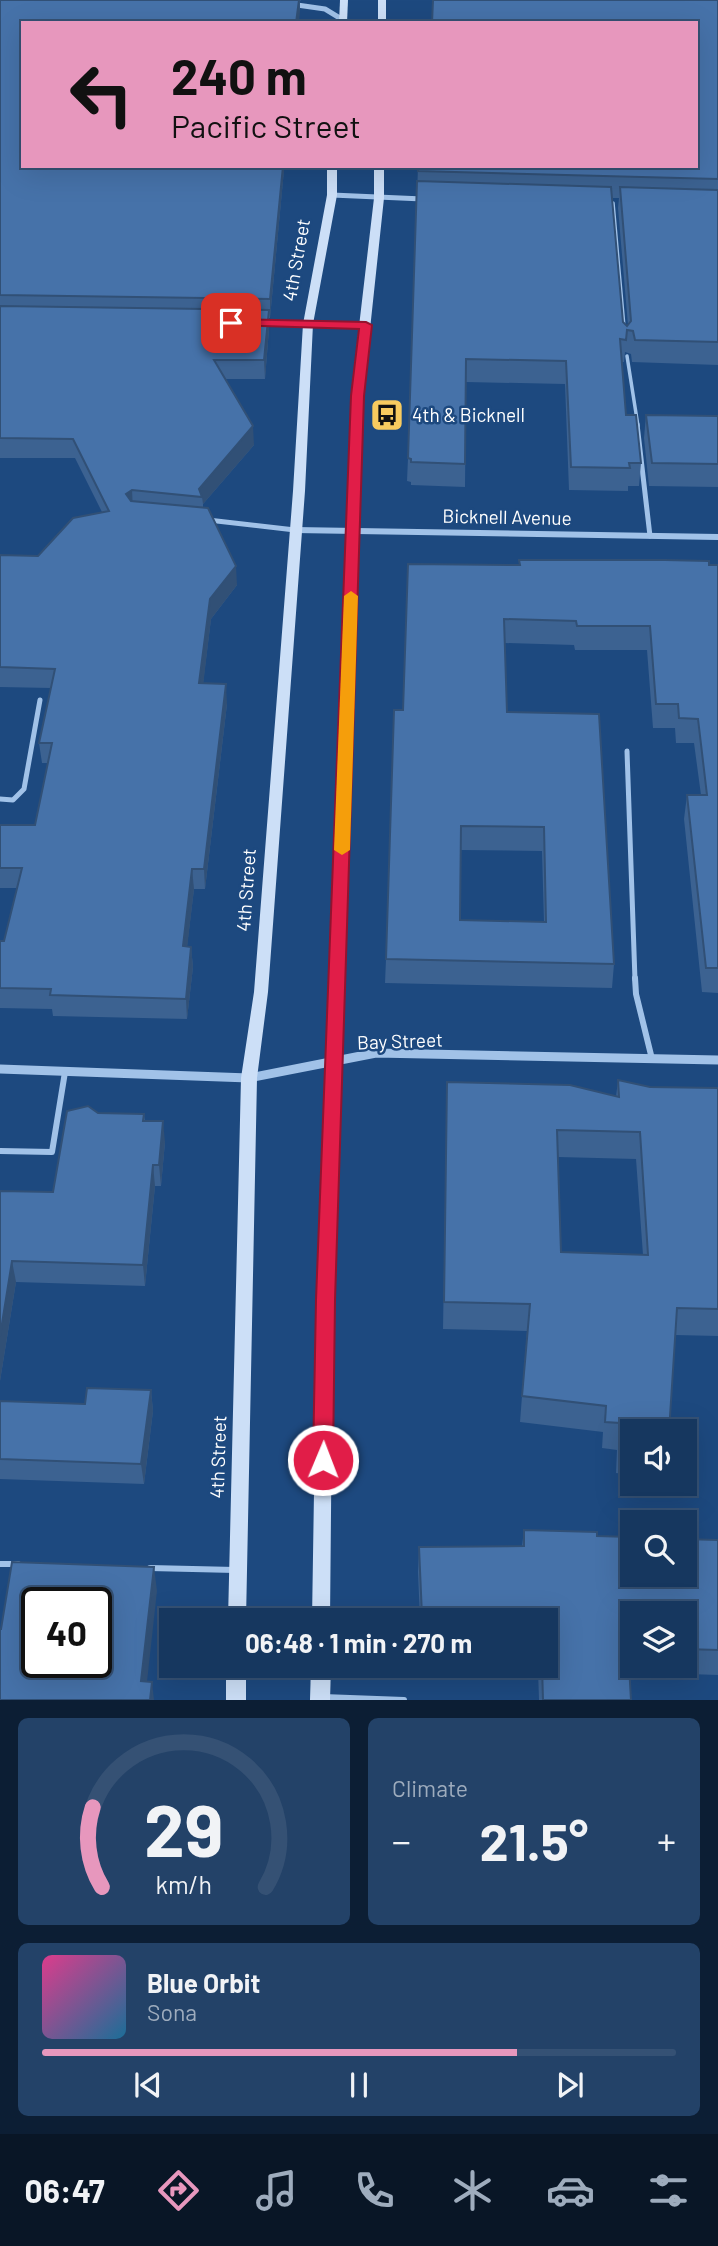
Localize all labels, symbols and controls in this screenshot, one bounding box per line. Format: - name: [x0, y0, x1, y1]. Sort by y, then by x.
- text: 240 m: [171, 46, 307, 105]
- icon: left: [56, 49, 147, 140]
- text: Pacific Street: [171, 106, 361, 144]
- street label: 4th Street: [277, 217, 314, 303]
- pin: [201, 293, 261, 353]
- icon: arrive: [212, 304, 250, 342]
- bus stop icon: 4th & Bicknell: [368, 396, 406, 434]
- place label: 4th & Bicknell: [412, 403, 525, 426]
- street label: Bicknell Avenue: [442, 504, 572, 529]
- street label: 4th Street: [231, 848, 260, 932]
- street label: Bay Street: [357, 1028, 443, 1053]
- street label: 4th Street: [205, 1415, 230, 1499]
- map controls: [620, 1419, 697, 1678]
- button: sound: [620, 1419, 697, 1496]
- position arrow: [286, 1423, 360, 1497]
- button: search: [620, 1510, 697, 1587]
- speed limit sign: 40: [21, 1587, 112, 1678]
- button: layers: [620, 1601, 697, 1678]
- text: 06:48 · 1 min · 270 m: [245, 1627, 472, 1658]
- text: Climate: [392, 1774, 468, 1802]
- text: 29: [144, 1785, 224, 1873]
- text: 21.5°: [480, 1809, 588, 1871]
- text: −: [392, 1817, 411, 1863]
- text: +: [657, 1817, 676, 1863]
- text: km/h: [156, 1869, 212, 1899]
- text: Blue Orbit: [147, 1967, 260, 1998]
- text: Sona: [147, 1998, 197, 2026]
- icon: previous: [129, 2066, 167, 2104]
- icon: pause: [340, 2066, 378, 2104]
- icon: next: [551, 2066, 589, 2104]
- icon: directions: [154, 2166, 203, 2215]
- icon: music: [252, 2166, 301, 2215]
- icon: phone: [350, 2166, 399, 2215]
- icon: climate: [448, 2166, 497, 2215]
- icon: car: [546, 2166, 595, 2215]
- icon: filters: [644, 2166, 693, 2215]
- text: 06:47: [25, 2171, 105, 2209]

